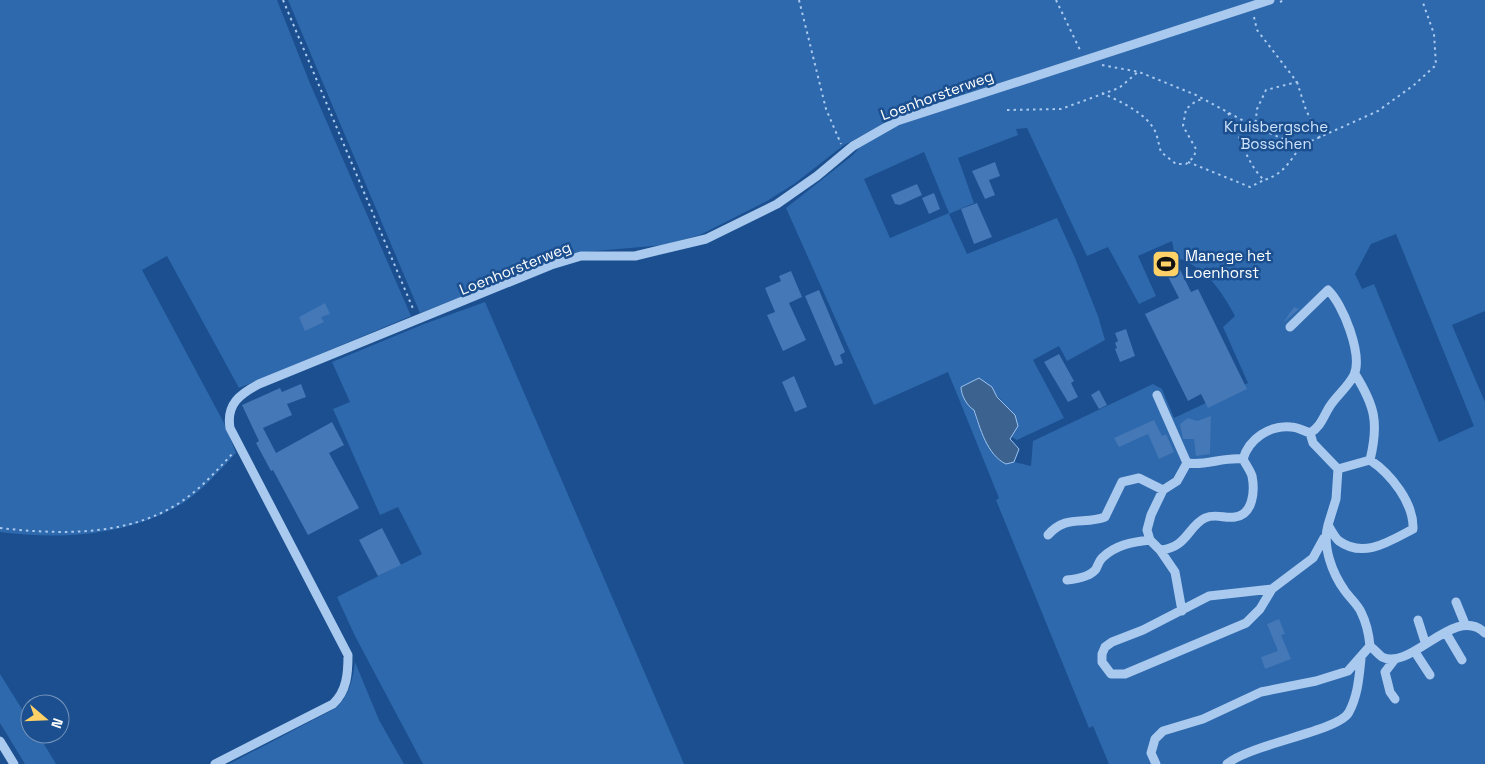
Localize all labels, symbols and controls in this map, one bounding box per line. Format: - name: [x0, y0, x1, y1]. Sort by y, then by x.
- street label: Loenhorsterweg: [878, 66, 996, 124]
- park label: Kruisbergsche Bosschen: [1224, 117, 1328, 153]
- street label: Loenhorsterweg: [456, 237, 574, 299]
- place label: Manege het Loenhorst: [1185, 246, 1272, 282]
- sports icon: Manege het Loenhorst: [1151, 249, 1181, 279]
- north arrow: [20, 694, 70, 744]
- text: N: [47, 716, 67, 731]

